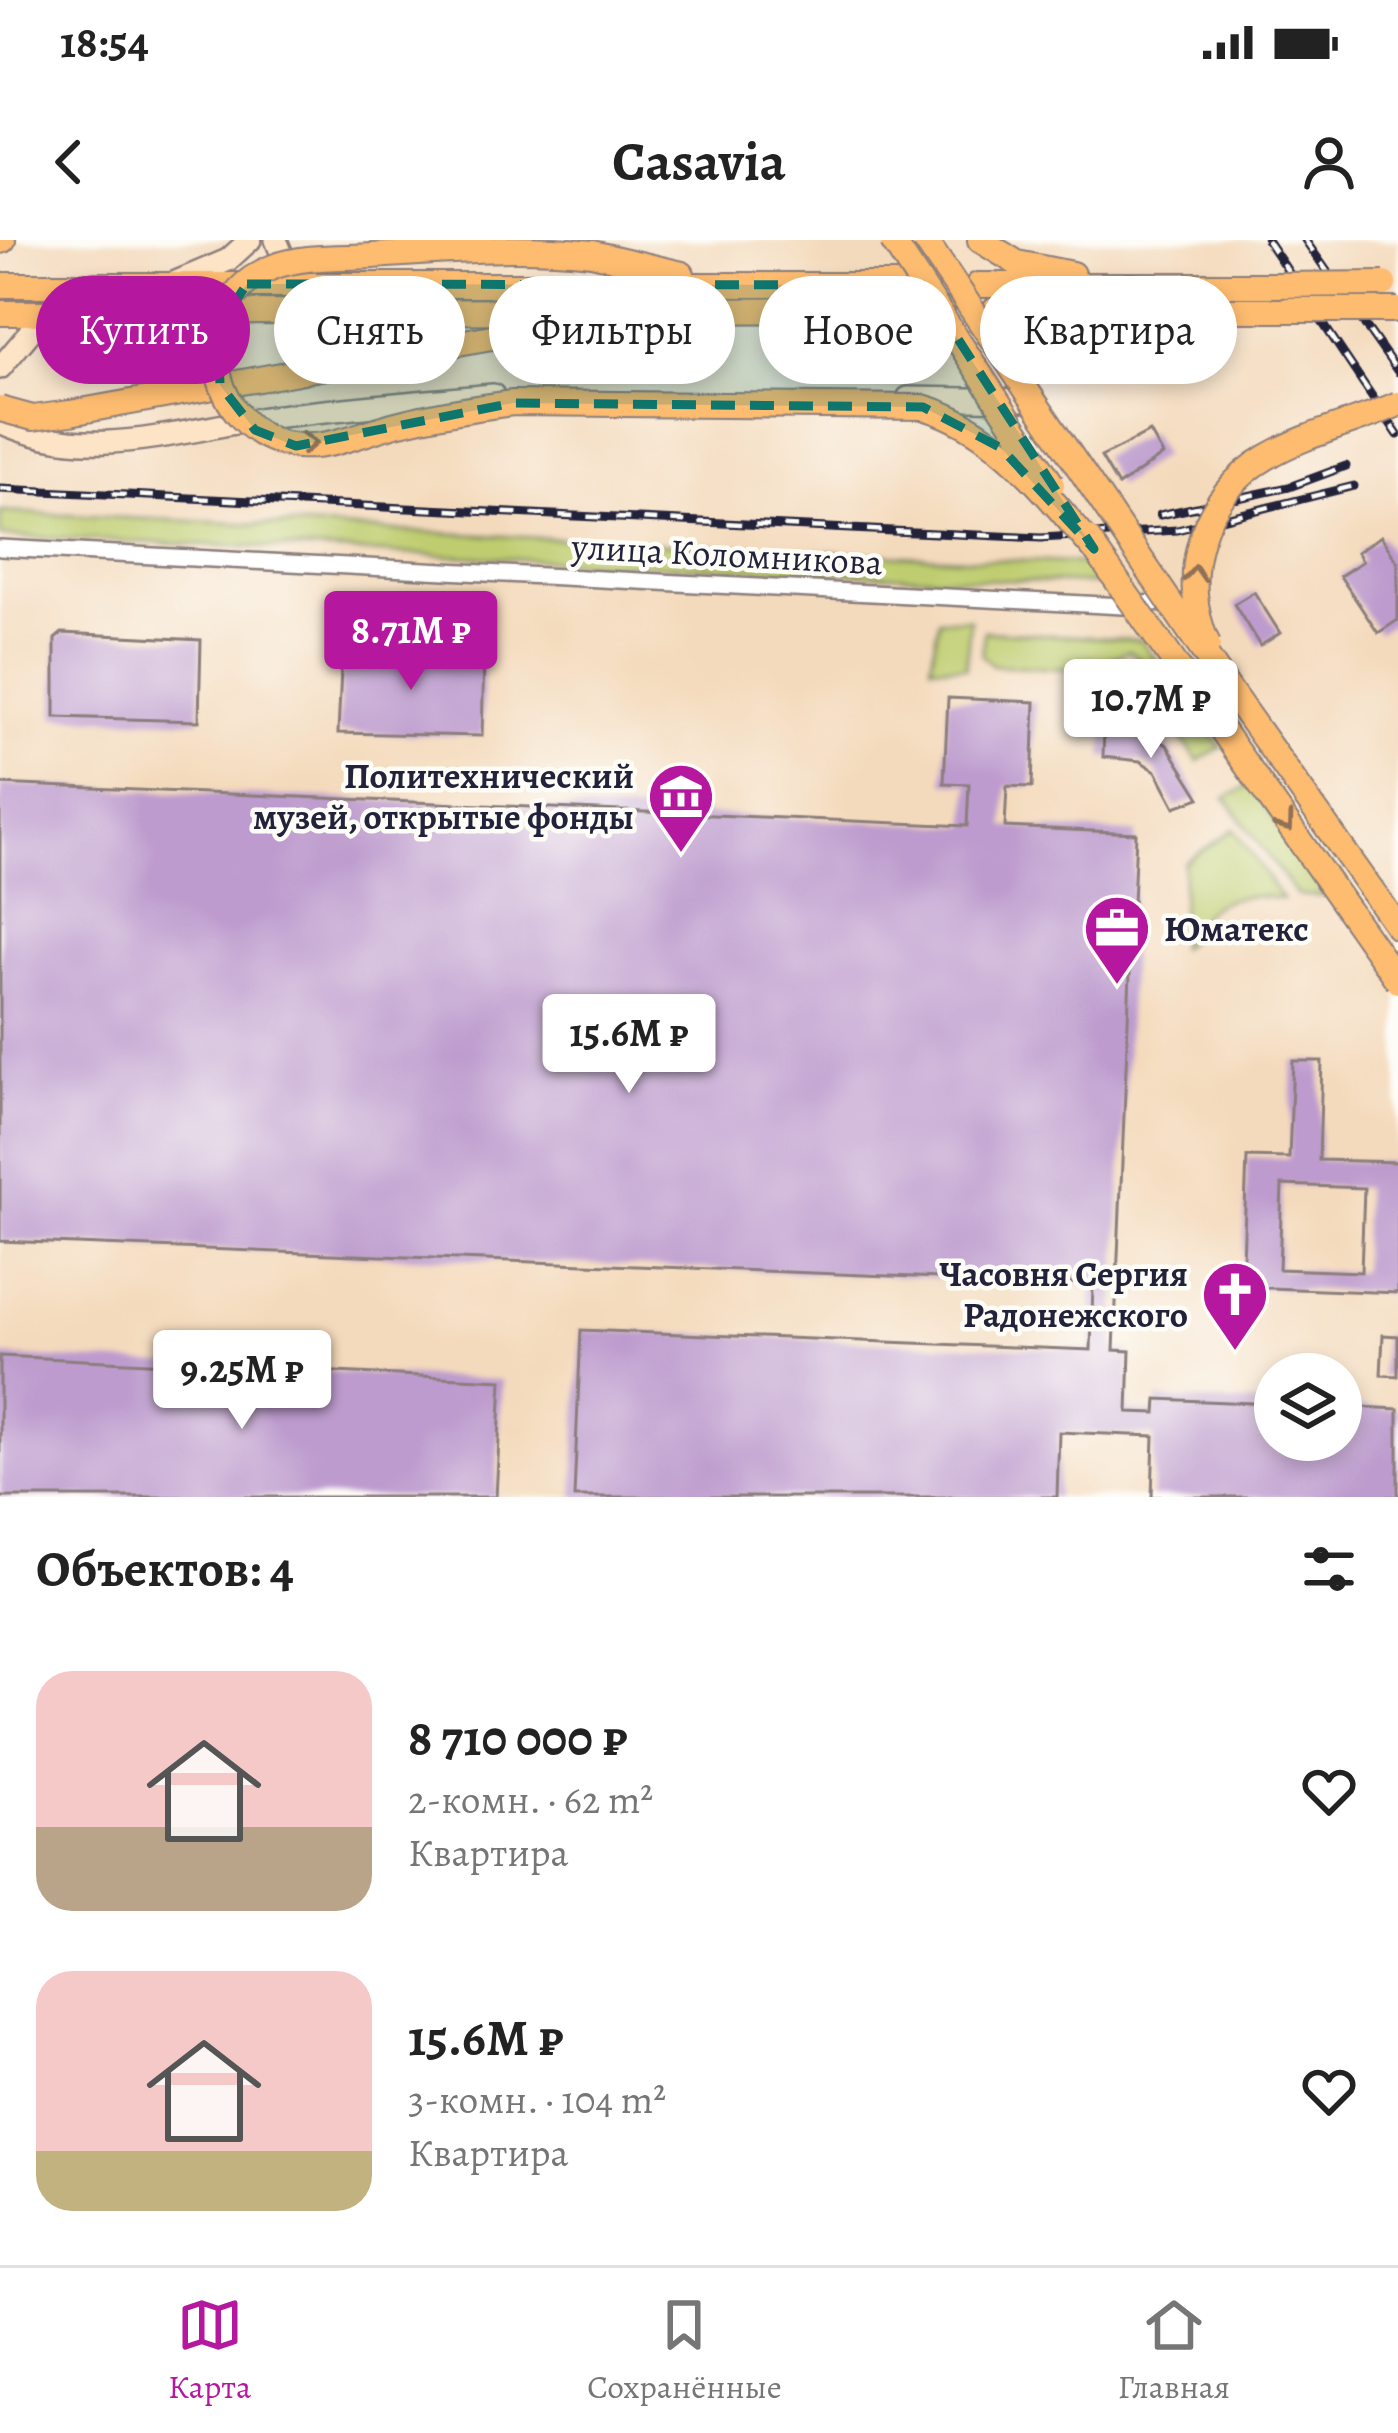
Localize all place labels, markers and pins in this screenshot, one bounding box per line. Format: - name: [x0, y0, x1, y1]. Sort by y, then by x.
- pin: 8.71M ₽: [300, 591, 522, 693]
- pin: 10.7M ₽: [1040, 659, 1262, 761]
- place label: Политехнический музей, открытые фонды: [253, 751, 634, 841]
- museum icon: Политехнический музей, открытые фонды: [646, 761, 716, 855]
- office icon: Юматекс: [1082, 893, 1152, 987]
- place label: Юматекс: [1164, 904, 1309, 953]
- pin: 15.6M ₽: [518, 994, 740, 1096]
- place label: Часовня Сергия Радонежского: [939, 1249, 1188, 1339]
- church icon: Часовня Сергия Радонежского: [1200, 1259, 1270, 1353]
- pin: 9.25M ₽: [131, 1330, 353, 1432]

